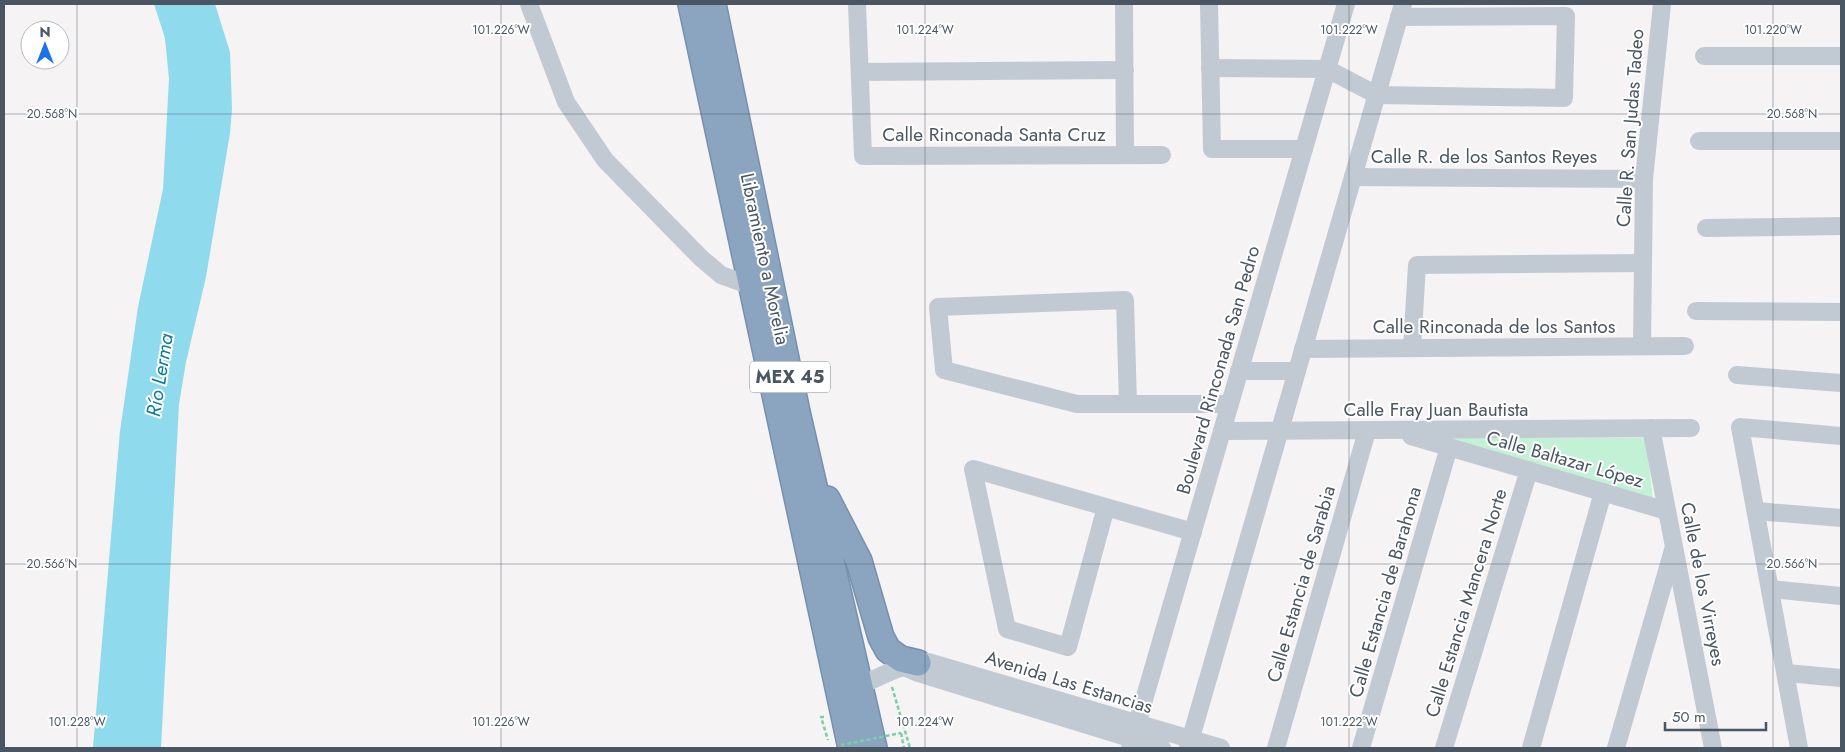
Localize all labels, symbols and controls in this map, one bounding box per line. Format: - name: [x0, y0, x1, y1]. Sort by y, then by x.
- north arrow: [20, 20, 70, 70]
- text: 101.226°W: [472, 21, 530, 39]
- text: 101.224°W: [896, 21, 954, 39]
- text: 101.222°W: [1320, 21, 1378, 39]
- text: 101.220°W: [1744, 21, 1802, 39]
- text: N: [39, 22, 51, 42]
- street label: Calle R. San Judas Tadeo: [1610, 28, 1650, 228]
- text: 20.568°N: [27, 105, 77, 123]
- text: 20.568°N: [1767, 105, 1817, 123]
- street label: Calle Rinconada Santa Cruz: [882, 121, 1106, 148]
- street label: Calle R. de los Santos Reyes: [1371, 143, 1597, 170]
- street label: Libramiento a Morelia: [734, 171, 796, 347]
- street label: Boulevard Rinconada San Pedro: [1170, 243, 1266, 497]
- street label: Calle Rinconada de los Santos: [1373, 313, 1616, 340]
- water label: Río Lerma: [139, 331, 181, 419]
- road number: MEX 45: [750, 362, 830, 392]
- street label: Calle Fray Juan Bautista: [1343, 396, 1529, 423]
- street label: Calle Baltazar López: [1483, 424, 1647, 494]
- street label: Calle Estancia de Sarabia: [1260, 482, 1342, 686]
- street label: Calle Estancia de Barahona: [1342, 483, 1428, 701]
- street label: Calle Estancia Mancera Norte: [1418, 485, 1514, 721]
- street label: Calle de los Virreyes: [1674, 500, 1732, 668]
- text: 20.566°N: [27, 555, 77, 573]
- text: 20.566°N: [1767, 555, 1817, 573]
- street label: Avenida Las Estancias: [982, 644, 1156, 720]
- scale bar: [1665, 700, 1766, 732]
- text: 50 m: [1672, 706, 1706, 728]
- text: 101.228°W: [48, 713, 106, 731]
- text: 101.226°W: [472, 713, 530, 731]
- text: 101.224°W: [896, 713, 954, 731]
- text: 101.222°W: [1320, 713, 1378, 731]

